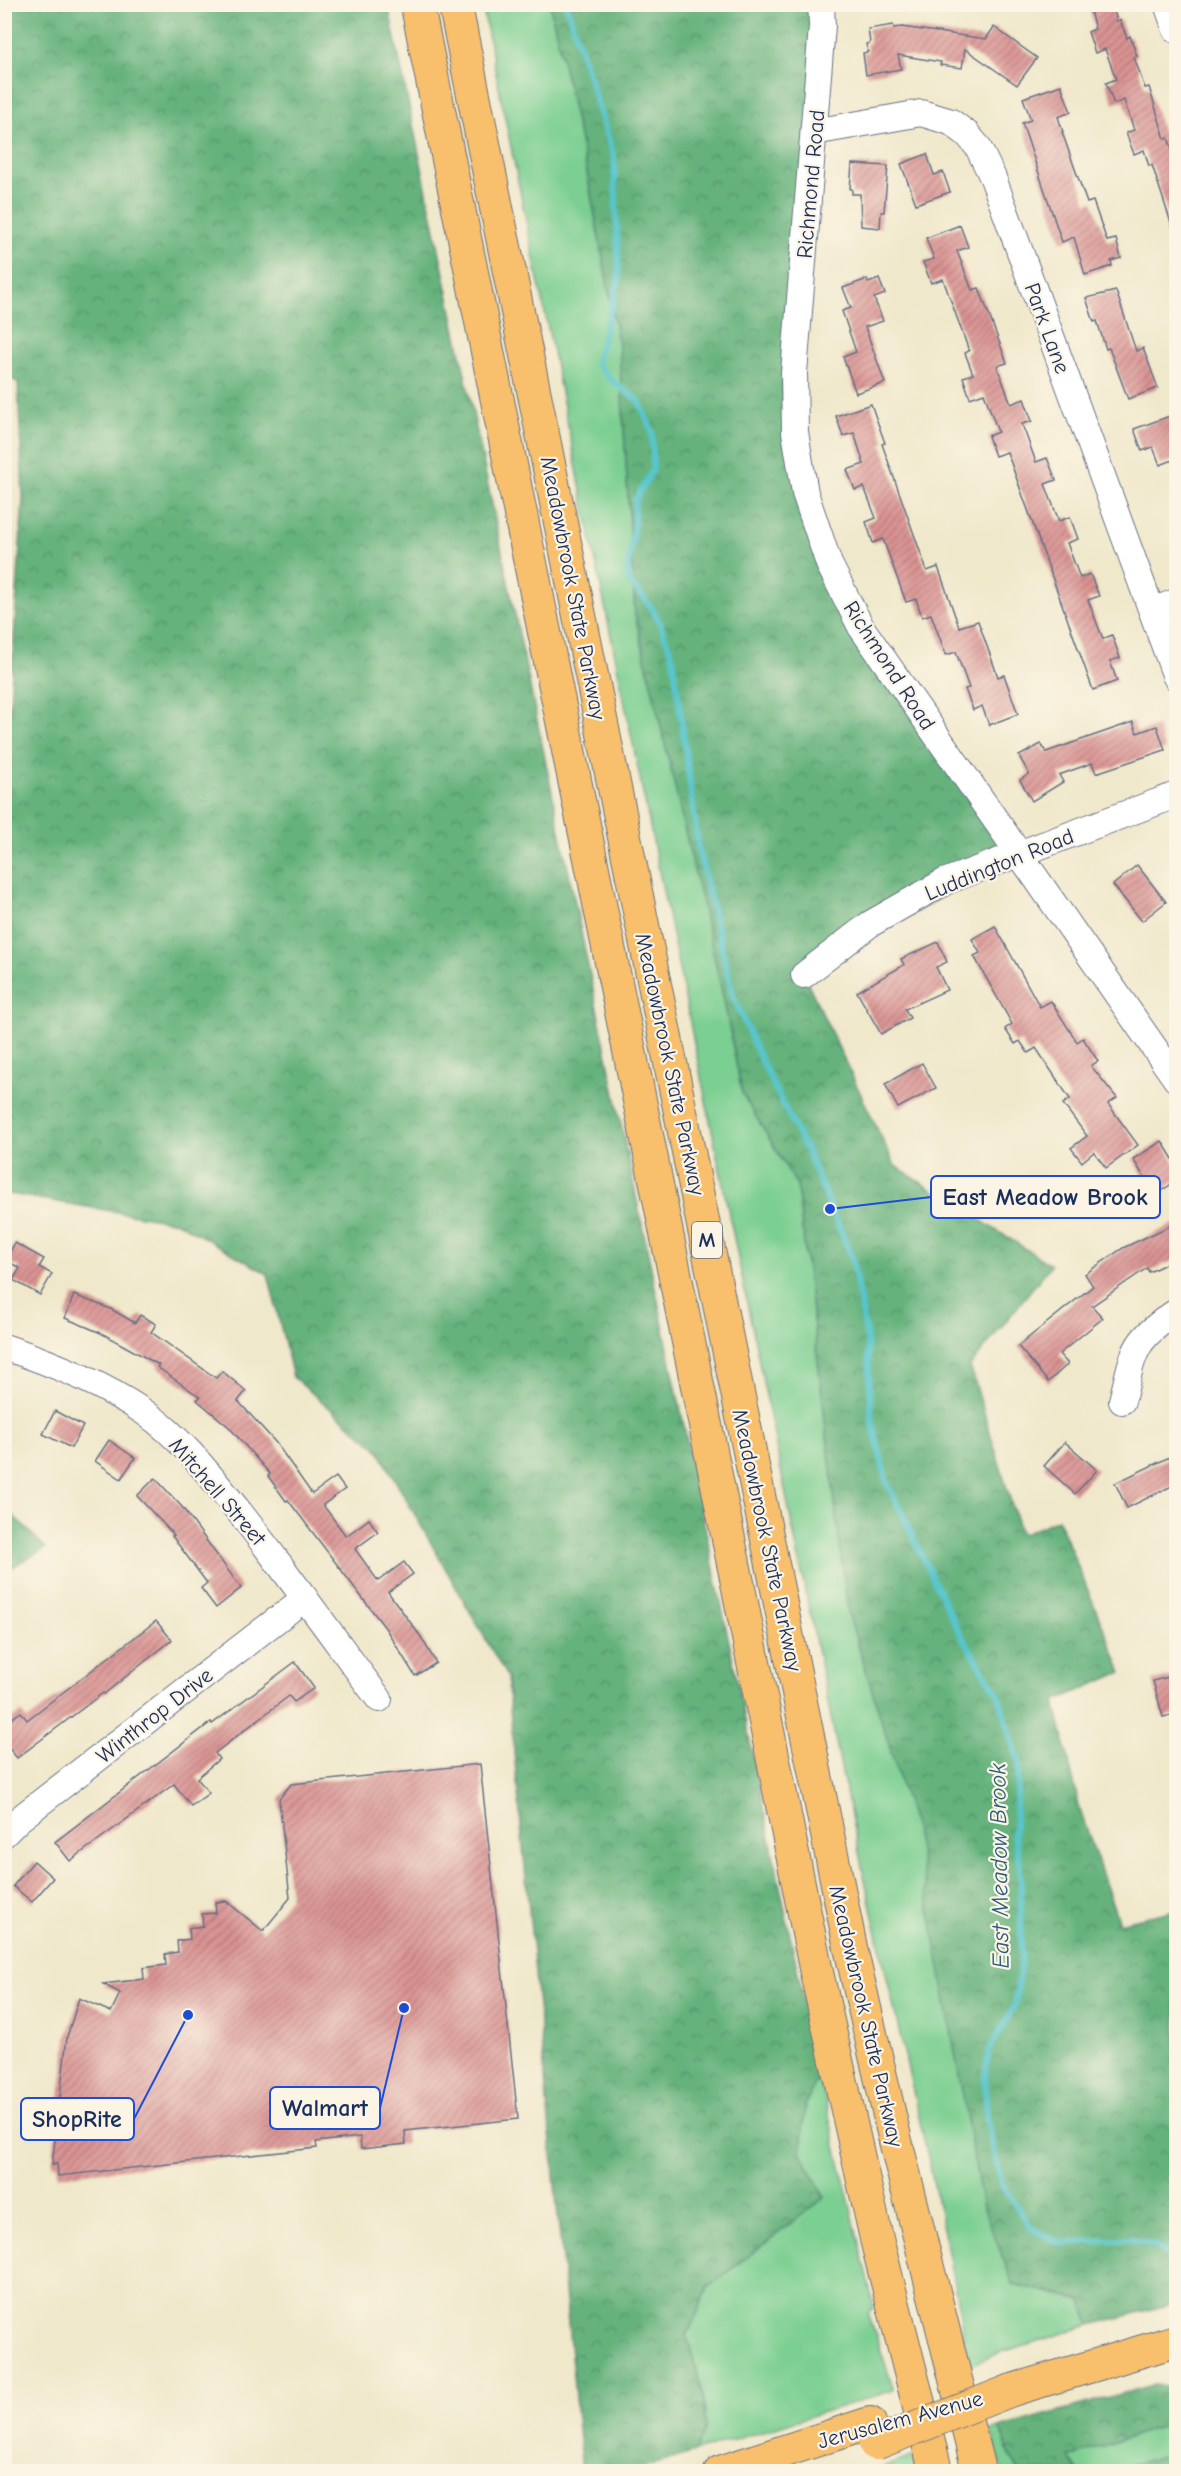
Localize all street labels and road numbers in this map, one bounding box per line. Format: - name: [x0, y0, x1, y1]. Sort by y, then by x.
- street label: Richmond Road: [792, 109, 830, 259]
- street label: Park Lane: [1019, 279, 1075, 377]
- street label: Meadowbrook State Parkway: [535, 454, 611, 722]
- street label: Richmond Road: [838, 596, 941, 735]
- street label: Luddington Road: [921, 823, 1078, 907]
- street label: Meadowbrook State Parkway: [629, 931, 711, 1198]
- road number: M: [692, 1222, 722, 1258]
- street label: Meadowbrook State Parkway: [726, 1407, 808, 1674]
- street label: Mitchell Street: [163, 1432, 272, 1552]
- street label: Winthrop Drive: [91, 1662, 218, 1769]
- street label: Meadowbrook State Parkway: [823, 1883, 909, 2150]
- street label: Jerusalem Avenue: [815, 2385, 986, 2455]

